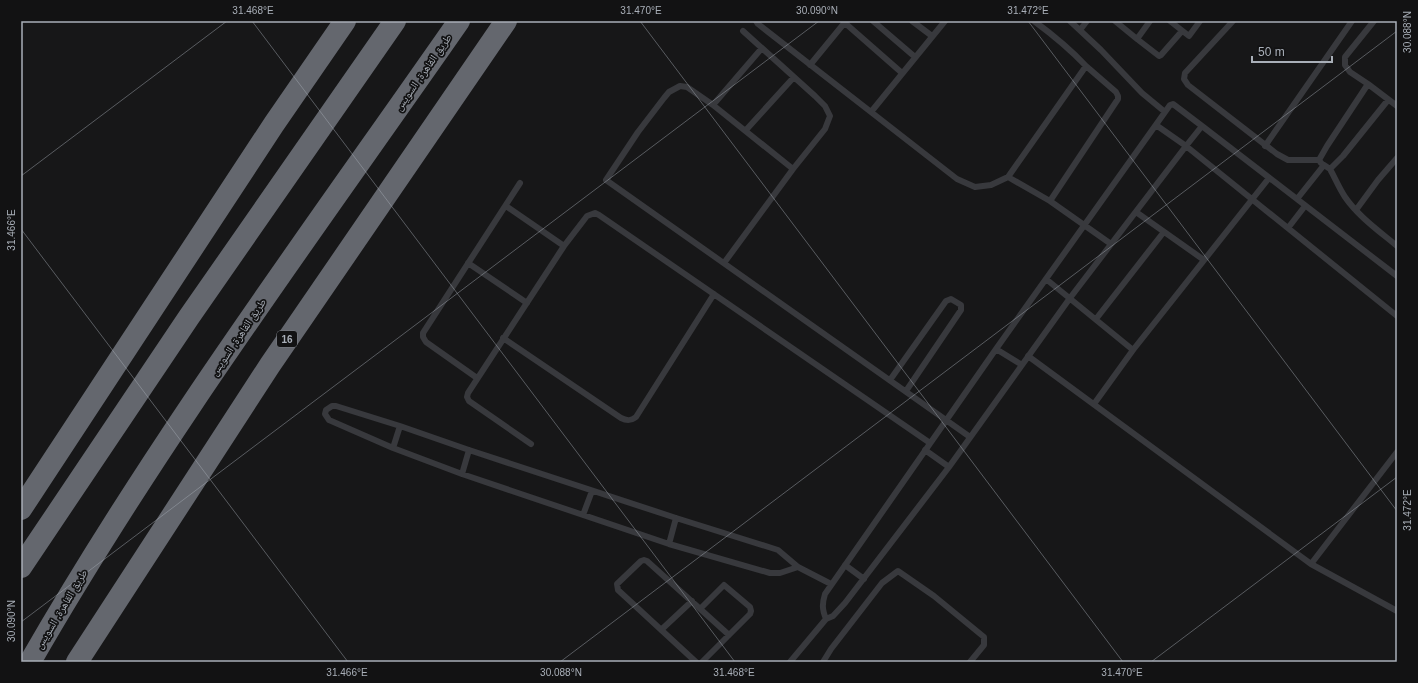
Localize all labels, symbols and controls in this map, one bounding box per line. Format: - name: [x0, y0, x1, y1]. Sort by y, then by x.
- text: 31.468°E: [232, 5, 274, 16]
- text: 31.470°E: [620, 5, 662, 16]
- text: 30.090°N: [796, 5, 838, 16]
- text: 31.472°E: [1007, 5, 1049, 16]
- text: 30.088°N: [1402, 11, 1413, 53]
- street label: طريق القاهرة, السويس: [392, 31, 455, 113]
- scale bar: [1252, 38, 1332, 64]
- text: 50 m: [1258, 45, 1285, 59]
- text: 31.466°E: [6, 209, 17, 251]
- street label: طريق القاهرة, السويس: [208, 296, 269, 378]
- road number: 16: [277, 331, 297, 347]
- text: 31.472°E: [1402, 489, 1413, 531]
- street label: طريق القاهرة, السويس: [33, 567, 90, 651]
- text: 30.090°N: [6, 600, 17, 642]
- text: 31.466°E: [326, 667, 368, 678]
- text: 30.088°N: [540, 667, 582, 678]
- text: 31.468°E: [713, 667, 755, 678]
- text: 31.470°E: [1101, 667, 1143, 678]

